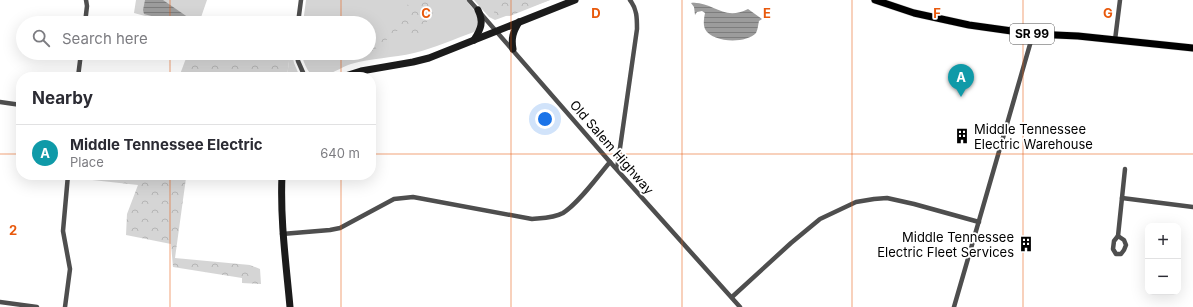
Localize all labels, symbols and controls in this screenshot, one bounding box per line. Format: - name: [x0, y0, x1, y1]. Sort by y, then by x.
- text: C: [421, 5, 431, 21]
- text: D: [591, 5, 601, 21]
- text: E: [763, 5, 771, 21]
- text: F: [933, 5, 941, 21]
- text: G: [1103, 5, 1113, 21]
- search box: [16, 16, 376, 60]
- road number: SR 99: [1010, 24, 1054, 44]
- icon: search: [30, 27, 52, 49]
- text: Search here: [62, 29, 148, 48]
- pin: A: [948, 64, 974, 97]
- text: Nearby: [32, 88, 93, 108]
- street label: Old Salem Highway: [567, 97, 657, 197]
- your location: [535, 109, 555, 129]
- place label: Middle Tennessee Electric Warehouse: [974, 121, 1093, 152]
- building icon: Middle Tennessee Electric Warehouse: [953, 127, 971, 145]
- text: Middle Tennessee Electric: [70, 135, 263, 154]
- text: A: [40, 145, 50, 161]
- text: 640 m: [320, 145, 360, 161]
- text: Place: [70, 154, 104, 170]
- text: 2: [9, 222, 17, 238]
- map controls: [1145, 223, 1181, 295]
- button: +: [1145, 223, 1181, 259]
- place label: Middle Tennessee Electric Fleet Services: [877, 229, 1014, 260]
- building icon: Middle Tennessee Electric Fleet Services: [1017, 235, 1035, 253]
- button: −: [1145, 259, 1181, 295]

